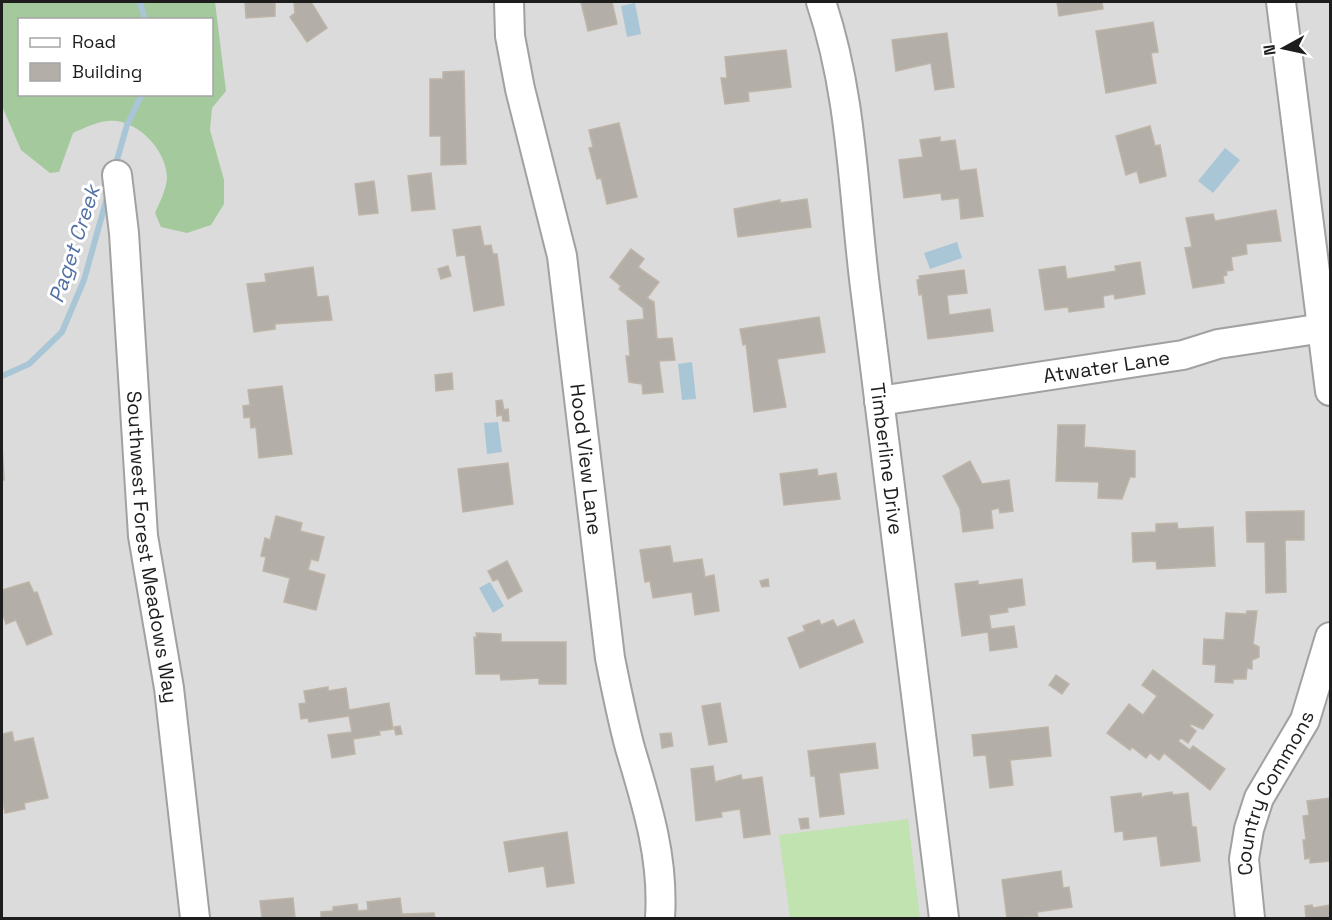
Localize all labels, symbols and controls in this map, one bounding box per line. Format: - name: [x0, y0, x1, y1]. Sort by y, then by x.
- legend: [18, 18, 213, 96]
- north arrow: [1254, 18, 1314, 78]
- text: Road: [72, 30, 116, 53]
- text: N: [1258, 43, 1281, 57]
- text: Building: [72, 60, 142, 83]
- water label: Paget Creek: [42, 179, 107, 306]
- street label: Atwater Lane: [1041, 344, 1172, 389]
- street label: Timberline Drive: [864, 381, 909, 536]
- street label: Hood View Lane: [564, 382, 608, 537]
- street label: Southwest Forest Meadows Way: [121, 390, 184, 705]
- street label: Country Commons: [1231, 708, 1320, 877]

